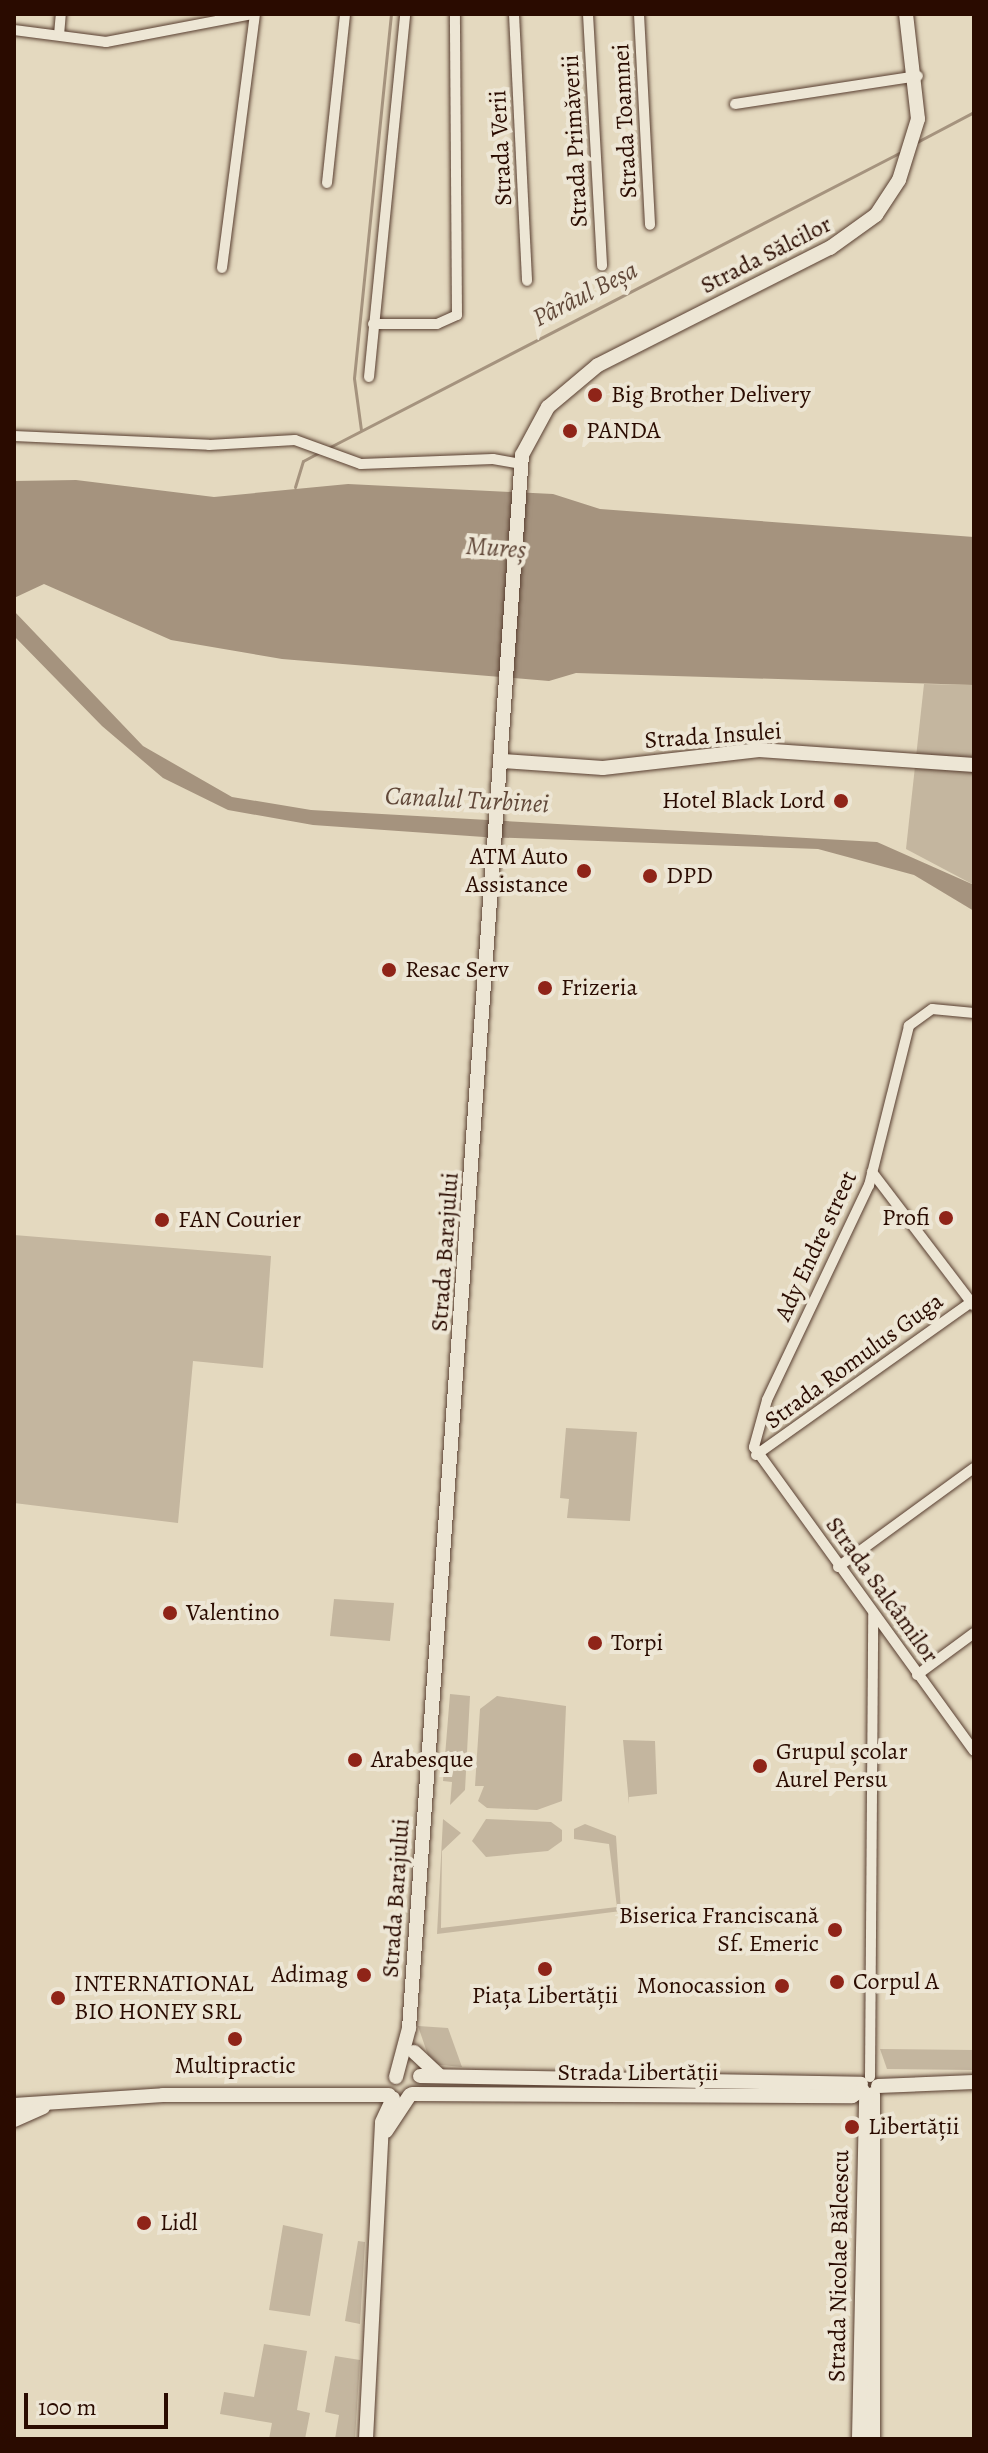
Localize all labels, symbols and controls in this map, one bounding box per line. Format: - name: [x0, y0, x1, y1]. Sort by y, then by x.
- street label: Strada Toamnei: [607, 43, 643, 199]
- street label: Strada Primăverii: [556, 54, 594, 228]
- street label: Strada Verii: [484, 89, 518, 207]
- street label: Strada Sălcilor: [696, 210, 836, 300]
- water label: Pârâul Beșa: [527, 254, 643, 334]
- place label: Big Brother Delivery: [611, 381, 811, 409]
- marker: Big Brother Delivery: [586, 386, 604, 404]
- place label: PANDA: [586, 417, 661, 445]
- marker: PANDA: [561, 422, 579, 440]
- water label: Mureș: [465, 530, 527, 566]
- street label: Strada Insulei: [644, 717, 782, 755]
- water label: Canalul Turbinei: [384, 780, 550, 820]
- place label: Hotel Black Lord: [662, 787, 825, 815]
- marker: Hotel Black Lord: [832, 792, 850, 810]
- place label: ATM Auto Assistance: [465, 843, 568, 899]
- marker: ATM Auto Assistance: [575, 862, 593, 880]
- place label: DPD: [666, 862, 713, 890]
- marker: DPD: [641, 867, 659, 885]
- place label: Resac Serv: [405, 956, 509, 984]
- marker: Resac Serv: [380, 961, 398, 979]
- place label: Frizeria: [561, 974, 638, 1002]
- marker: Frizeria: [536, 979, 554, 997]
- street label: Ady Endre street: [769, 1167, 863, 1325]
- street label: Strada Barajului: [425, 1171, 465, 1333]
- place label: Profi: [882, 1204, 930, 1232]
- place label: FAN Courier: [178, 1206, 301, 1234]
- marker: Profi: [937, 1209, 955, 1227]
- marker: FAN Courier: [153, 1211, 171, 1229]
- street label: Strada Romulus Guga: [759, 1287, 949, 1435]
- street label: Strada Salcâmilor: [819, 1511, 945, 1669]
- place label: Valentino: [186, 1599, 279, 1627]
- marker: Valentino: [161, 1604, 179, 1622]
- place label: Torpi: [611, 1629, 663, 1657]
- marker: Torpi: [586, 1634, 604, 1652]
- place label: Grupul școlar Aurel Persu: [776, 1738, 908, 1794]
- place label: Arabesque: [371, 1746, 473, 1774]
- marker: Arabesque: [346, 1751, 364, 1769]
- marker: Grupul școlar Aurel Persu: [751, 1757, 769, 1775]
- street label: Strada Barajului: [376, 1817, 416, 1979]
- place label: Biserica Franciscană Sf. Emeric: [619, 1902, 819, 1958]
- marker: Biserica Franciscană Sf. Emeric: [826, 1921, 844, 1939]
- marker: Piața Libertății: [536, 1960, 554, 1978]
- place label: Adimag: [272, 1961, 348, 1989]
- marker: Adimag: [355, 1966, 373, 1984]
- place label: Corpul A: [853, 1968, 939, 1996]
- place label: INTERNATIONAL BIO HONEY SRL: [74, 1970, 253, 2026]
- place label: Monocassion: [637, 1972, 766, 2000]
- marker: Corpul A: [828, 1973, 846, 1991]
- marker: Monocassion: [773, 1977, 791, 1995]
- place label: Piața Libertății: [472, 1982, 618, 2010]
- marker: INTERNATIONAL BIO HONEY SRL: [49, 1989, 67, 2007]
- marker: Multipractic: [226, 2030, 244, 2048]
- place label: Multipractic: [174, 2052, 296, 2080]
- street label: Strada Libertății: [557, 2059, 719, 2087]
- place label: Libertății: [868, 2113, 960, 2141]
- marker: Libertății: [843, 2118, 861, 2136]
- street label: Strada Nicolae Bălcescu: [823, 2150, 855, 2382]
- place label: Lidl: [160, 2209, 198, 2237]
- marker: Lidl: [135, 2214, 153, 2232]
- scale bar: [28, 2377, 172, 2427]
- text: 100 m: [38, 2391, 97, 2423]

